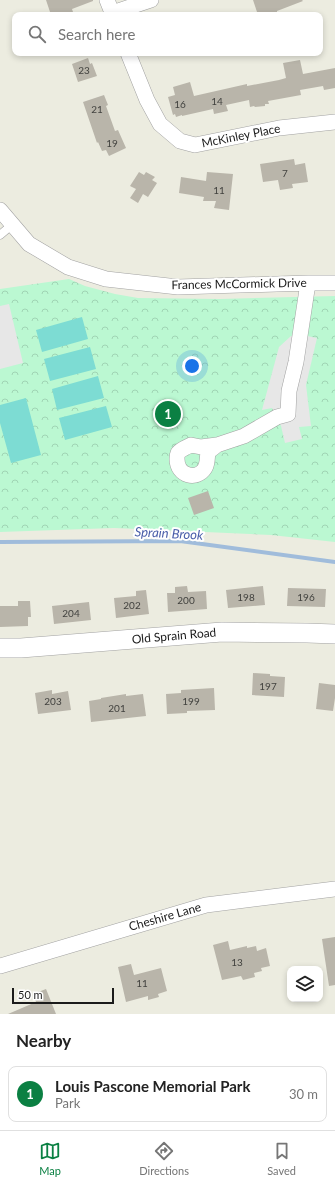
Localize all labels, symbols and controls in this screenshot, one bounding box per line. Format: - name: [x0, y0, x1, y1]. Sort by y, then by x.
- search box: [12, 12, 323, 56]
- icon: search: [26, 23, 48, 45]
- text: Search here: [58, 25, 135, 43]
- house number: 23: [78, 64, 90, 76]
- house number: 14: [211, 95, 223, 107]
- house number: 16: [174, 98, 186, 110]
- house number: 21: [91, 103, 103, 115]
- street label: McKinley Place: [200, 121, 282, 151]
- house number: 19: [106, 137, 118, 149]
- house number: 7: [282, 167, 288, 179]
- house number: 11: [213, 184, 225, 196]
- street label: Frances McCormick Drive: [171, 275, 307, 292]
- your location: [182, 356, 202, 376]
- pin: 1: [155, 399, 181, 429]
- water label: Sprain Brook: [134, 523, 204, 543]
- house number: 198: [237, 591, 255, 603]
- house number: 196: [297, 591, 315, 603]
- house number: 200: [177, 594, 195, 606]
- house number: 202: [123, 599, 141, 611]
- house number: 204: [62, 607, 80, 619]
- street label: Old Sprain Road: [131, 624, 217, 647]
- house number: 197: [259, 680, 277, 692]
- house number: 203: [44, 695, 62, 707]
- house number: 199: [182, 695, 200, 707]
- house number: 201: [108, 702, 126, 714]
- street label: Cheshire Lane: [127, 899, 203, 934]
- house number: 13: [231, 956, 243, 968]
- map controls: [287, 966, 323, 1002]
- button: layers: [287, 966, 323, 1002]
- house number: 11: [136, 977, 148, 989]
- scale bar: [12, 986, 114, 1005]
- text: 50 m: [18, 988, 43, 1001]
- text: Nearby: [16, 1030, 71, 1051]
- text: Louis Pascone Memorial Park: [55, 1077, 250, 1095]
- text: 1: [26, 1086, 34, 1102]
- text: 30 m: [289, 1086, 318, 1102]
- text: Park: [55, 1095, 80, 1111]
- tab: Map: [39, 1140, 61, 1177]
- tab: Directions: [139, 1140, 189, 1177]
- tab: Saved: [267, 1140, 296, 1177]

